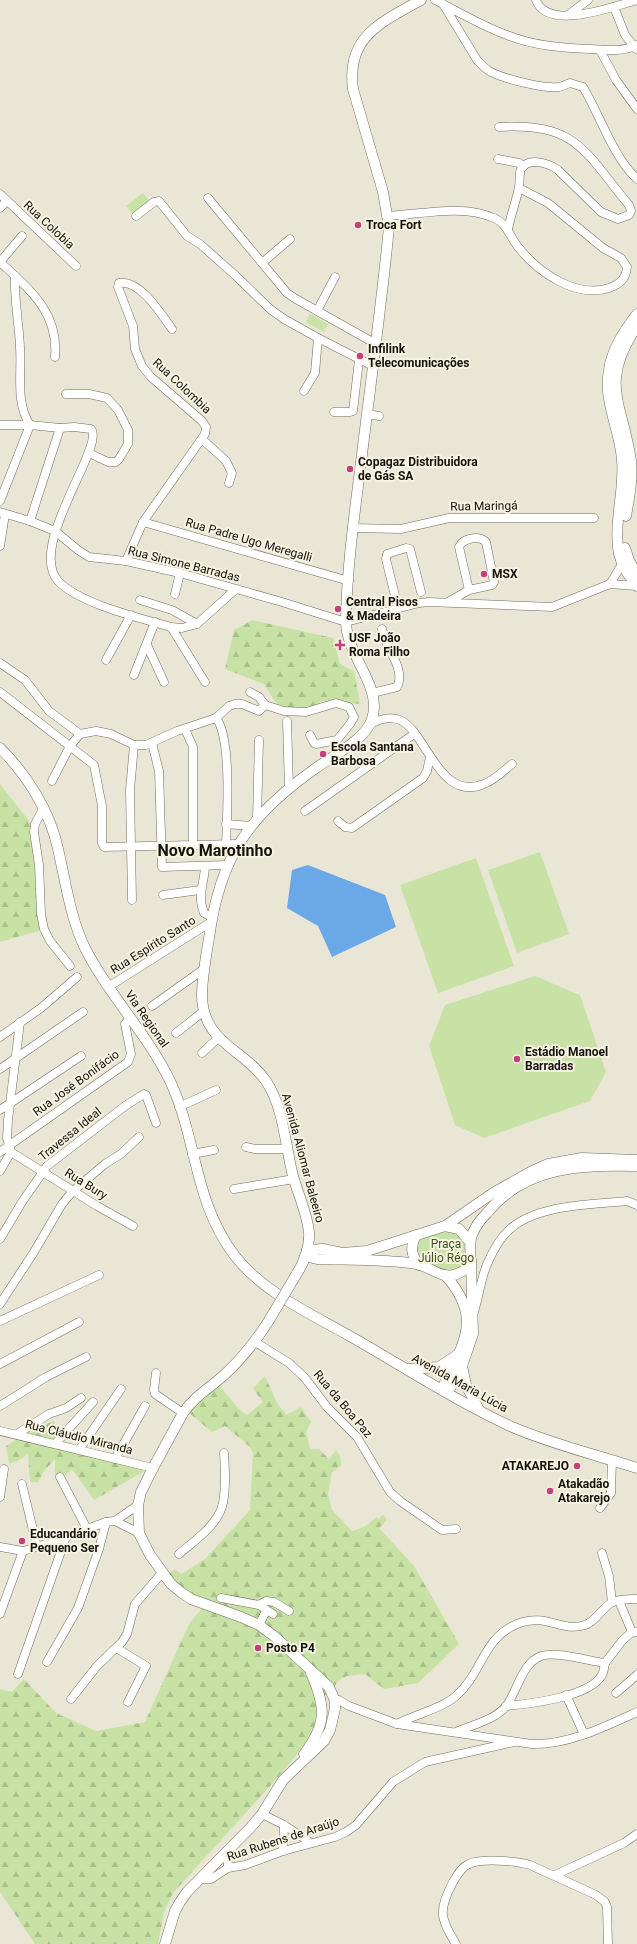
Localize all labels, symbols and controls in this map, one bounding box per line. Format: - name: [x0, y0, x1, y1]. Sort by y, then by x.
- street label: Rua Colobia: [21, 198, 77, 252]
- place label: Troca Fort: [366, 218, 422, 232]
- marker: Troca Fort: [353, 220, 363, 230]
- place label: Infilink Telecomunicações: [368, 342, 469, 370]
- marker: Infilink Telecomunicações: [355, 351, 365, 361]
- street label: Rua Colombia: [150, 355, 214, 417]
- place label: Copagaz Distribuidora de Gás SA: [358, 455, 478, 483]
- marker: Copagaz Distribuidora de Gás SA: [345, 464, 355, 474]
- street label: Rua Maringá: [450, 498, 518, 514]
- street label: Rua Padre Ugo Meregalli: [184, 515, 314, 565]
- street label: Rua Simone Barradas: [127, 543, 241, 585]
- place label: MSX: [492, 567, 518, 581]
- marker: MSX: [479, 569, 489, 579]
- place label: Central Pisos & Madeira: [346, 595, 418, 623]
- marker: Central Pisos & Madeira: [333, 604, 343, 614]
- place label: USF João Roma Filho: [349, 631, 410, 659]
- marker: USF João Roma Filho: [334, 639, 346, 651]
- place label: Escola Santana Barbosa: [331, 740, 414, 768]
- marker: Escola Santana Barbosa: [318, 749, 328, 759]
- district label: Novo Marotinho: [157, 841, 273, 860]
- street label: Rua Espírito Santo: [108, 913, 198, 977]
- street label: Via Regional: [122, 988, 172, 1050]
- place label: Estádio Manoel Barradas: [525, 1045, 608, 1073]
- street label: Rua José Bonifácio: [30, 1047, 122, 1119]
- marker: Estádio Manoel Barradas: [512, 1054, 522, 1064]
- street label: Avenida Aliomar Baleeiro: [279, 1092, 327, 1224]
- street label: Travessa Ideal: [36, 1104, 104, 1164]
- street label: Rua Bury: [62, 1165, 110, 1203]
- park label: Praça Júlio Régo: [418, 1237, 474, 1265]
- street label: Avenida Maria Lúcia: [410, 1351, 510, 1415]
- street label: Rua da Boa Paz: [311, 1367, 375, 1441]
- street label: Rua Cláudio Miranda: [24, 1417, 134, 1457]
- place label: ATAKAREJO: [502, 1459, 569, 1473]
- marker: ATAKAREJO: [572, 1461, 582, 1471]
- place label: Atakadão Atakarejo: [558, 1477, 610, 1505]
- marker: Atakadão Atakarejo: [545, 1486, 555, 1496]
- place label: Educandário Pequeno Ser: [30, 1527, 99, 1555]
- marker: Educandário Pequeno Ser: [17, 1536, 27, 1546]
- place label: Posto P4: [266, 1641, 315, 1655]
- marker: Posto P4: [253, 1643, 263, 1653]
- street label: Rua Rubens de Araújo: [225, 1814, 341, 1864]

